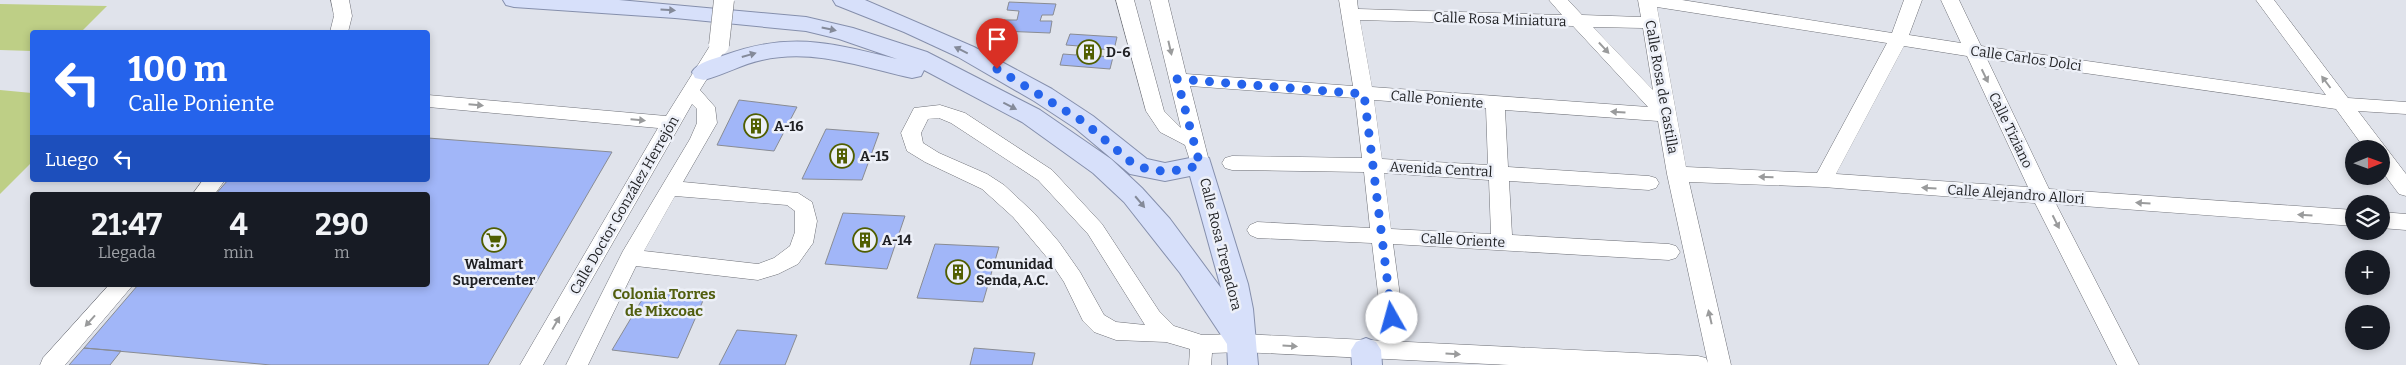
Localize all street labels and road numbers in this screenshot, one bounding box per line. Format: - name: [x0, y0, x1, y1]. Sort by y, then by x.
- street label: Calle Rosa Miniatura: [1433, 9, 1567, 30]
- street label: Calle Rosa de Castilla: [1641, 19, 1682, 156]
- street label: Calle Carlos Dolci: [1969, 42, 2083, 75]
- street label: Calle Poniente: [1390, 87, 1484, 112]
- street label: Calle Tiziano: [1985, 90, 2036, 171]
- street label: Calle Doctor González Herrejón: [566, 113, 683, 298]
- street label: Avenida Central: [1389, 158, 1493, 181]
- street label: Calle Rosa Trepadora: [1196, 176, 1245, 313]
- street label: Calle Alejandro Allori: [1947, 181, 2085, 208]
- street label: Calle Oriente: [1420, 230, 1506, 251]

